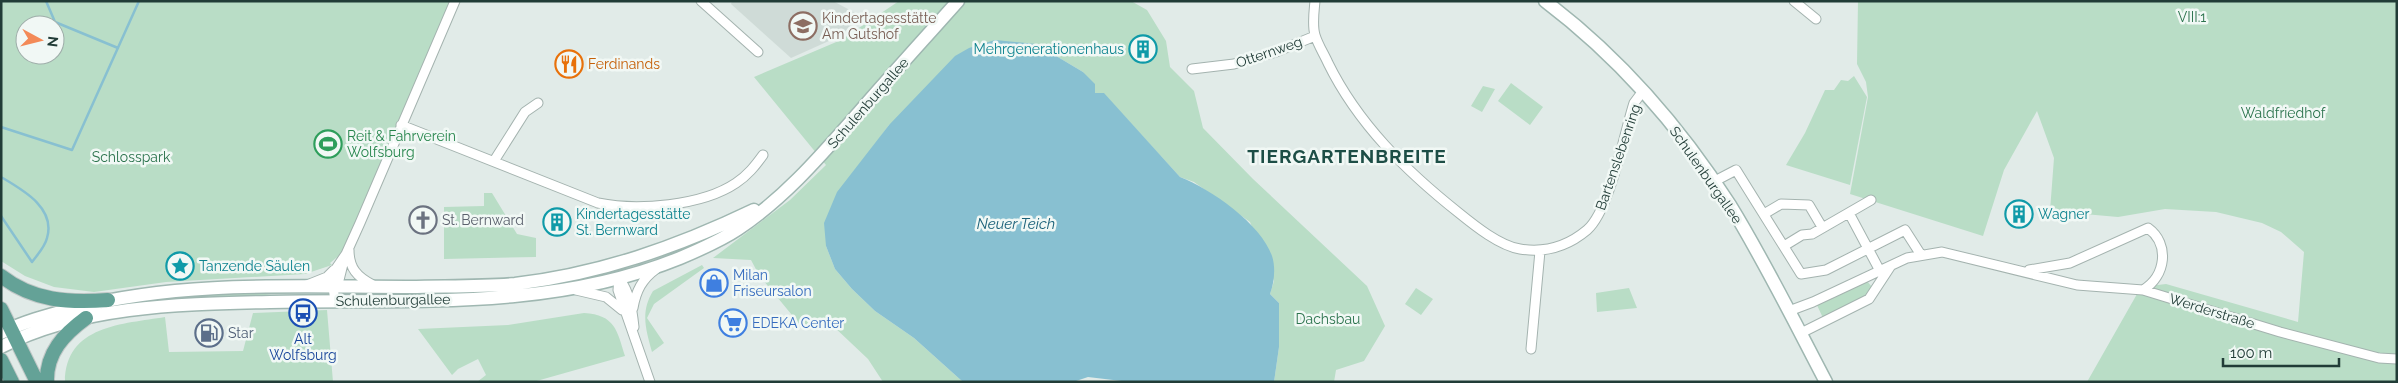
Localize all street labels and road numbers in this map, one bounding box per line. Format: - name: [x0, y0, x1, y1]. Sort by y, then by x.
- street label: Otternweg: [1234, 33, 1304, 71]
- street label: Schulenburgallee: [824, 54, 912, 152]
- street label: Bartenslebenring: [1592, 102, 1644, 212]
- street label: Schulenburgallee: [1667, 123, 1745, 227]
- street label: Werderstraße: [2167, 290, 2257, 332]
- street label: Schulenburgallee: [335, 291, 451, 309]

